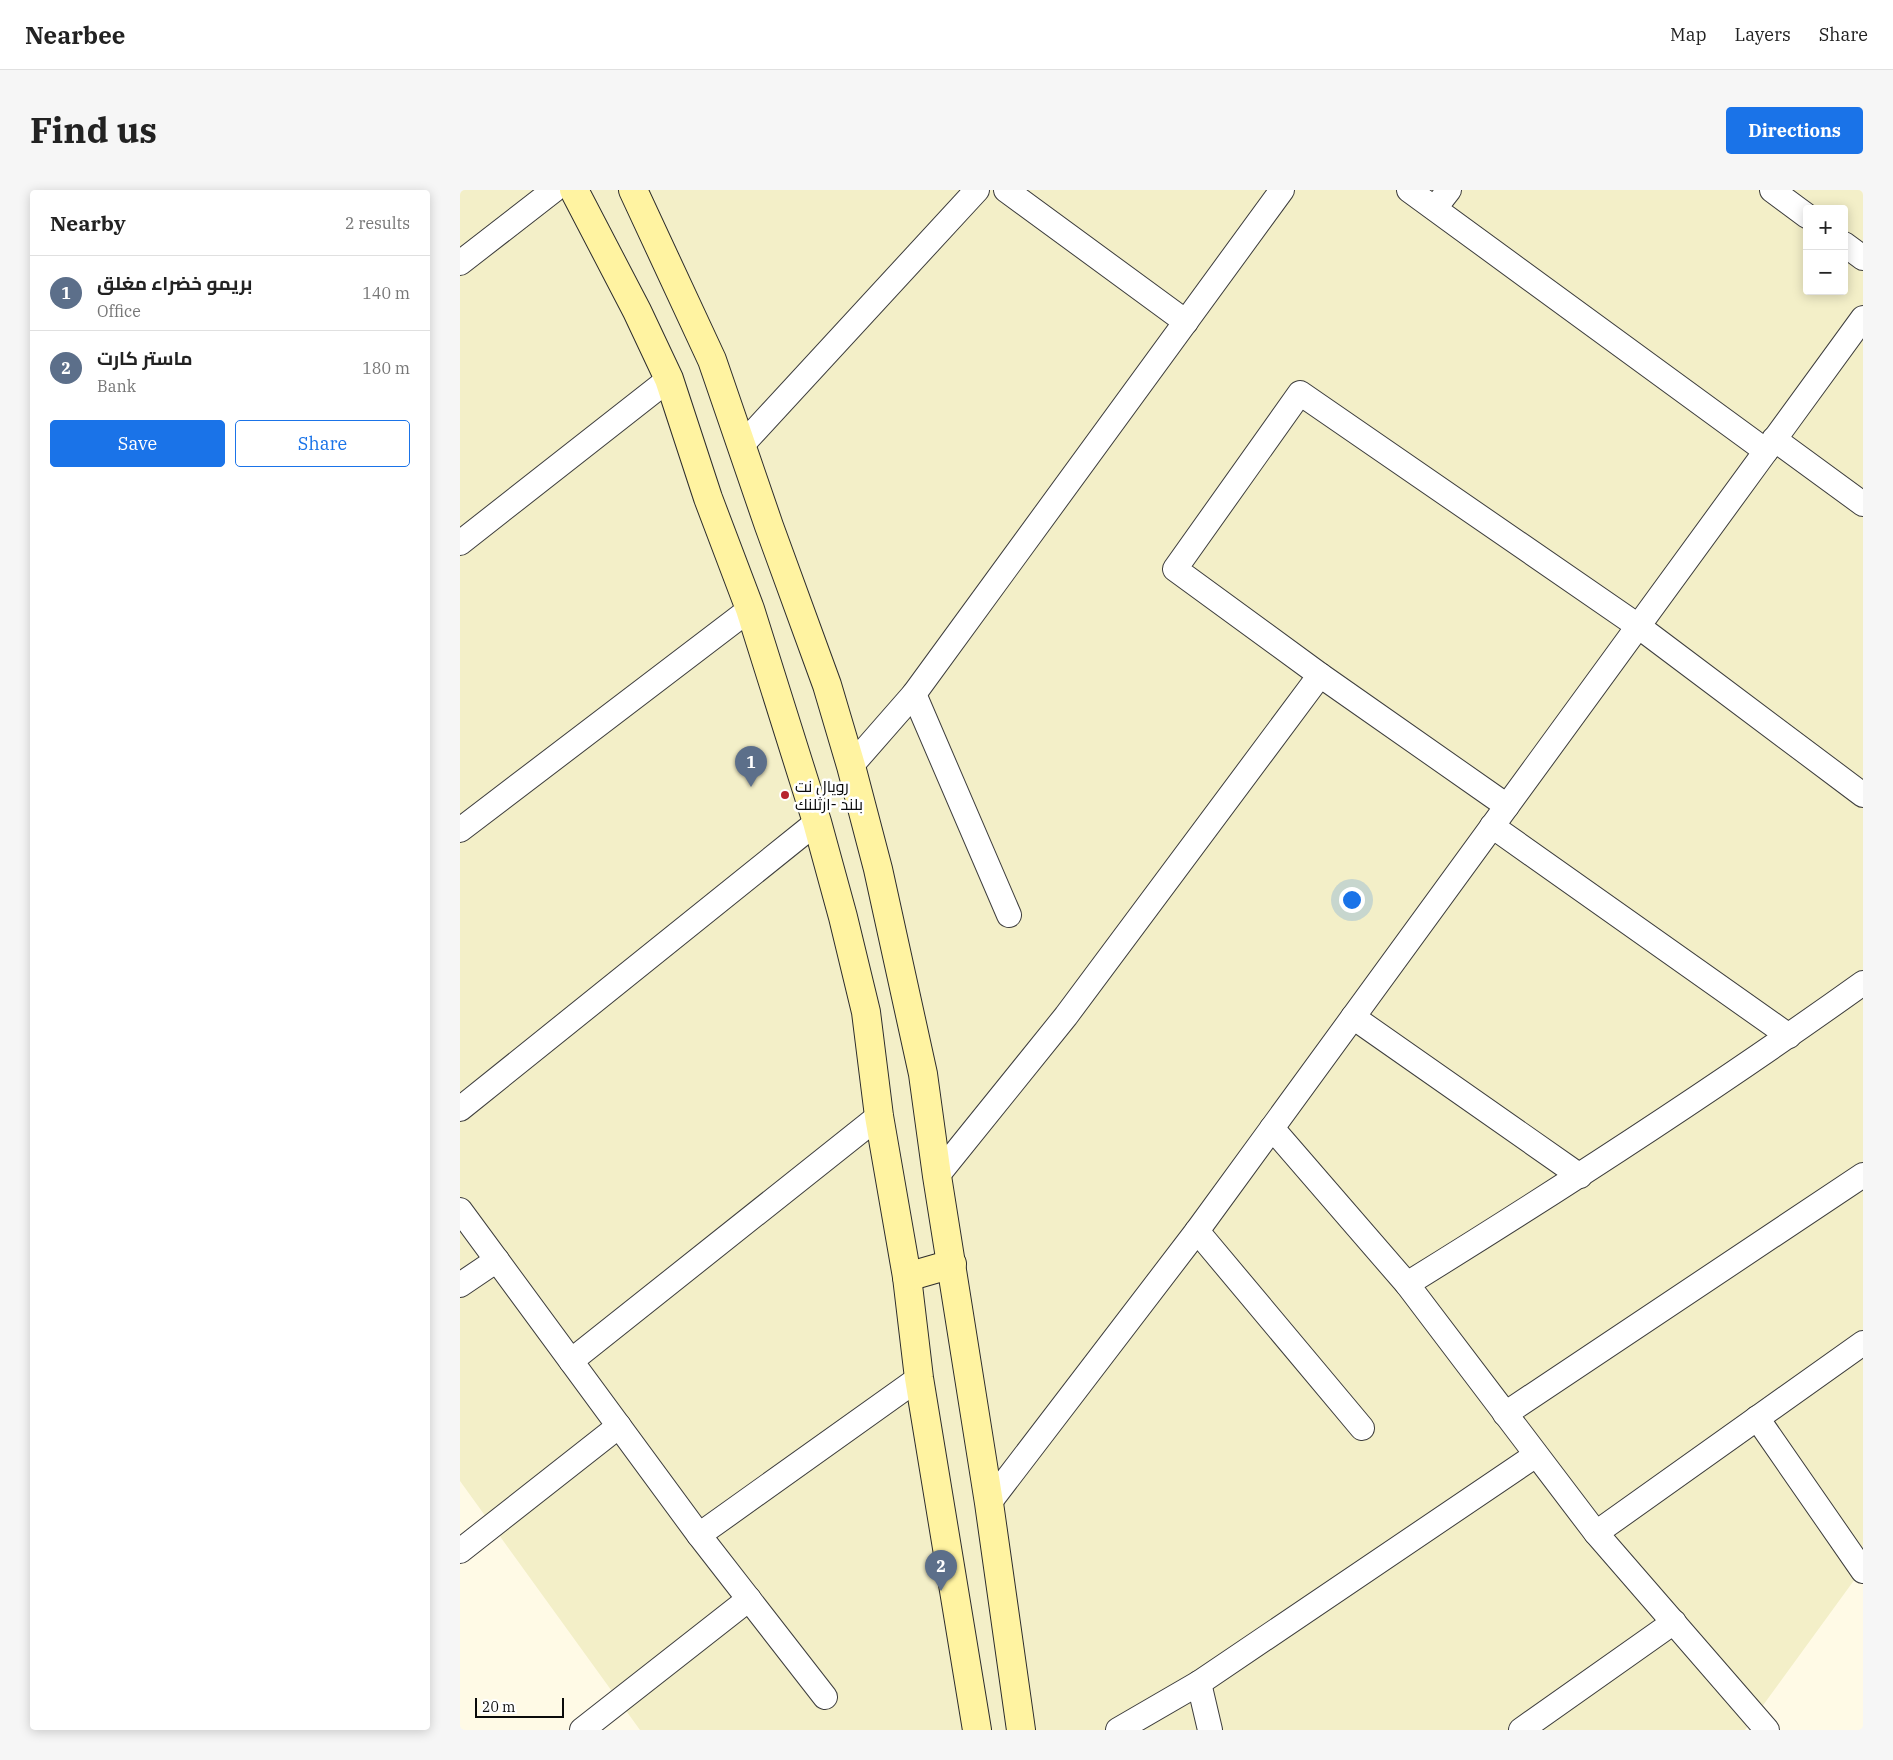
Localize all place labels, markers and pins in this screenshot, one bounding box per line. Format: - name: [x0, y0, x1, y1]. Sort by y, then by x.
- pin: 1: [735, 746, 767, 787]
- place label: رويال نت بلند -ارثلنك: [795, 776, 863, 814]
- marker: رويال نت بلند -ارثلنك: [779, 789, 791, 801]
- pin: 2: [925, 1550, 957, 1591]

